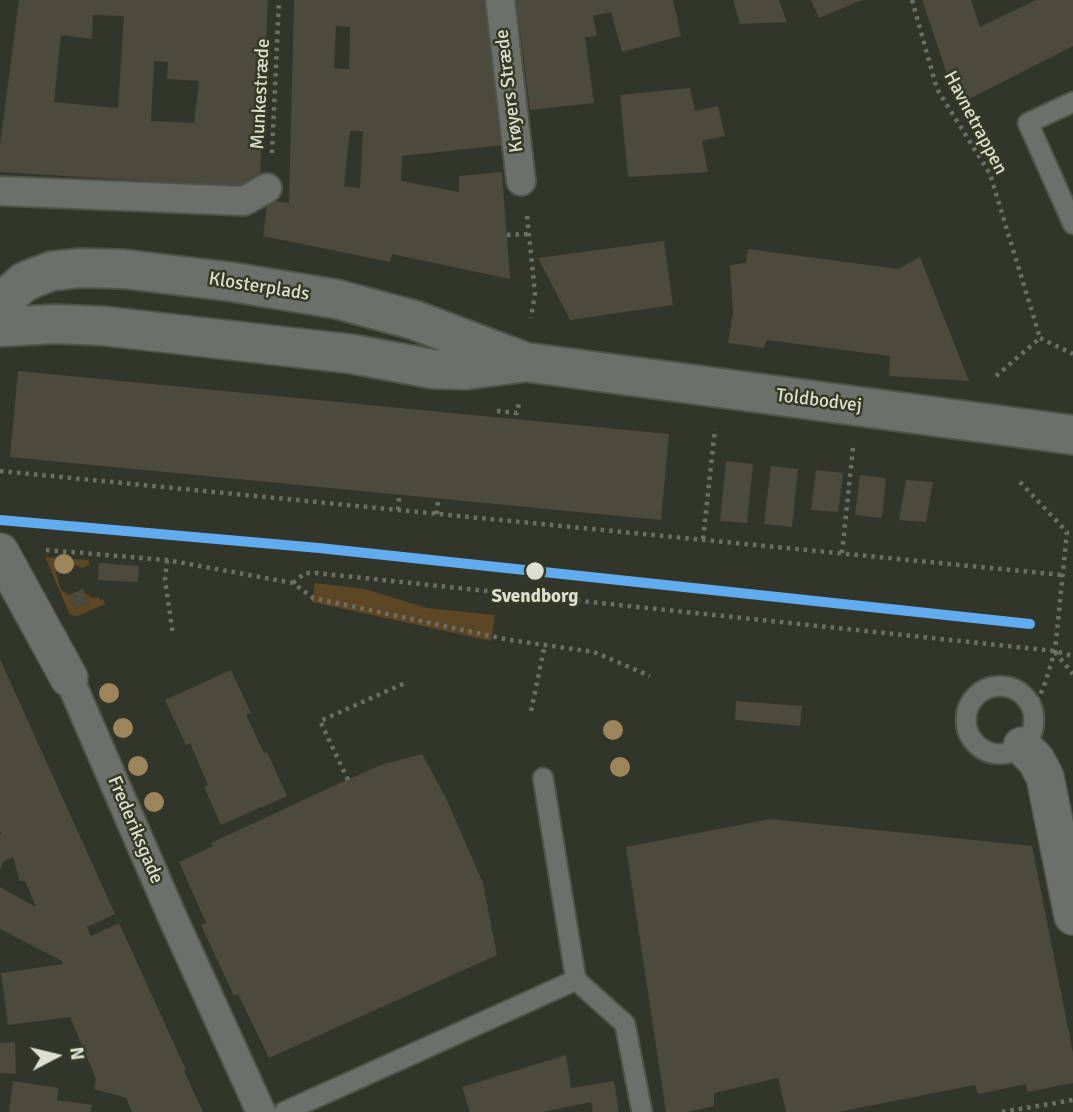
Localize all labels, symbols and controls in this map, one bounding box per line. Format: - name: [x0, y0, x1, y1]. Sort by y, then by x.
- street label: Krøyers Stræde: [491, 28, 529, 154]
- street label: Munkestræde: [247, 38, 275, 150]
- street label: Havnetrappen: [938, 67, 1012, 179]
- street label: Klosterplads: [207, 268, 311, 306]
- street label: Toldbodvej: [775, 384, 863, 418]
- marker: Svendborg: [524, 560, 546, 582]
- place label: Svendborg: [492, 586, 578, 608]
- street label: Frederiksgade: [102, 773, 168, 887]
- north arrow: [21, 1021, 91, 1091]
- text: N: [64, 1045, 90, 1061]

